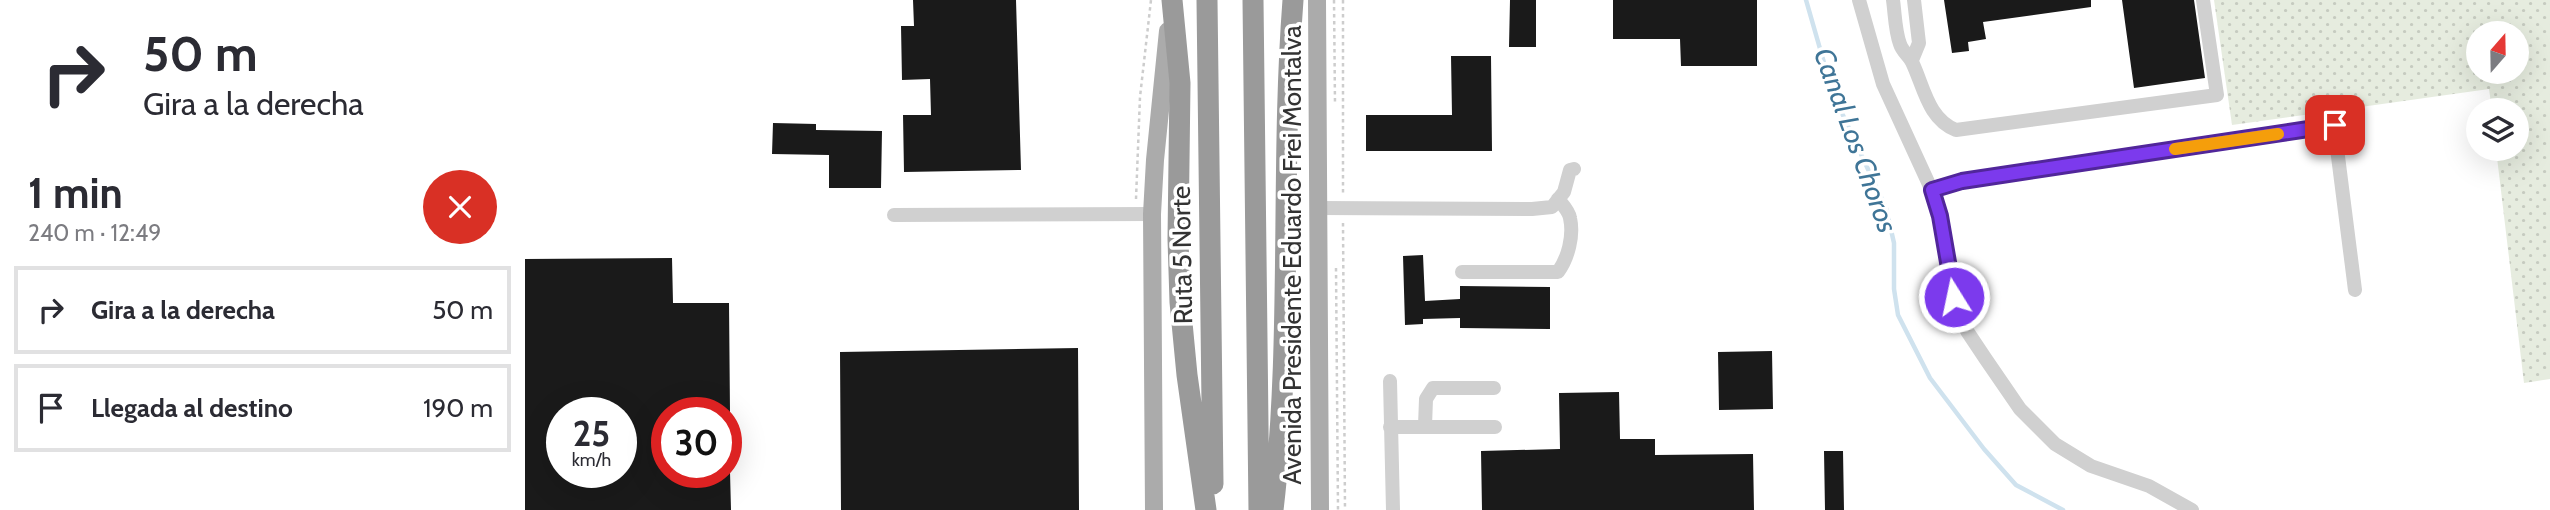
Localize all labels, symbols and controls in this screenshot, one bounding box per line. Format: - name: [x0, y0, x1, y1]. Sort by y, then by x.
- north arrow: [2466, 21, 2529, 84]
- map controls: [2466, 21, 2529, 161]
- text: 50 m: [143, 24, 258, 83]
- street label: Avenida Presidente Eduardo Frei Montalva: [1276, 25, 1308, 485]
- icon: right: [28, 28, 119, 119]
- water label: Canal Los Choros: [1807, 43, 1905, 237]
- text: Gira a la derecha: [143, 84, 364, 123]
- pin: [2305, 95, 2365, 155]
- button: layers: [2466, 98, 2529, 161]
- icon: arrive: [2316, 106, 2354, 144]
- text: 1 min: [28, 167, 123, 219]
- button: close: [423, 170, 497, 244]
- street label: Ruta 5 Norte: [1165, 186, 1199, 324]
- text: 240 m · 12:49: [28, 219, 161, 247]
- position arrow: [1917, 260, 1991, 334]
- icon: right: [32, 291, 70, 329]
- text: Gira a la derecha: [91, 294, 275, 326]
- text: 50 m: [432, 294, 493, 326]
- icon: arrive: [32, 389, 70, 427]
- text: Llegada al destino: [91, 392, 293, 424]
- text: 190 m: [423, 392, 493, 424]
- speed limit sign: 30: [651, 397, 742, 488]
- text: 25: [573, 412, 610, 455]
- text: km/h: [572, 449, 611, 471]

